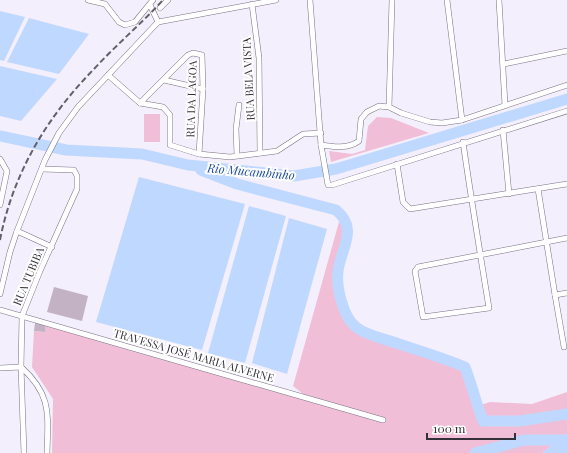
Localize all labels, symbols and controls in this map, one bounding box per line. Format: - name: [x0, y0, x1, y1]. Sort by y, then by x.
- street label: RUA BELA VISTA: [238, 37, 258, 121]
- street label: RUA DA LAGOA: [182, 60, 200, 138]
- water label: Rio Mucambinho: [206, 159, 296, 183]
- street label: RUA TUBIBA: [9, 244, 47, 308]
- street label: TRAVESSA JOSÉ MARIA ALVERNE: [112, 325, 276, 385]
- scale bar: [427, 415, 515, 441]
- text: 100 m: [433, 420, 466, 436]

